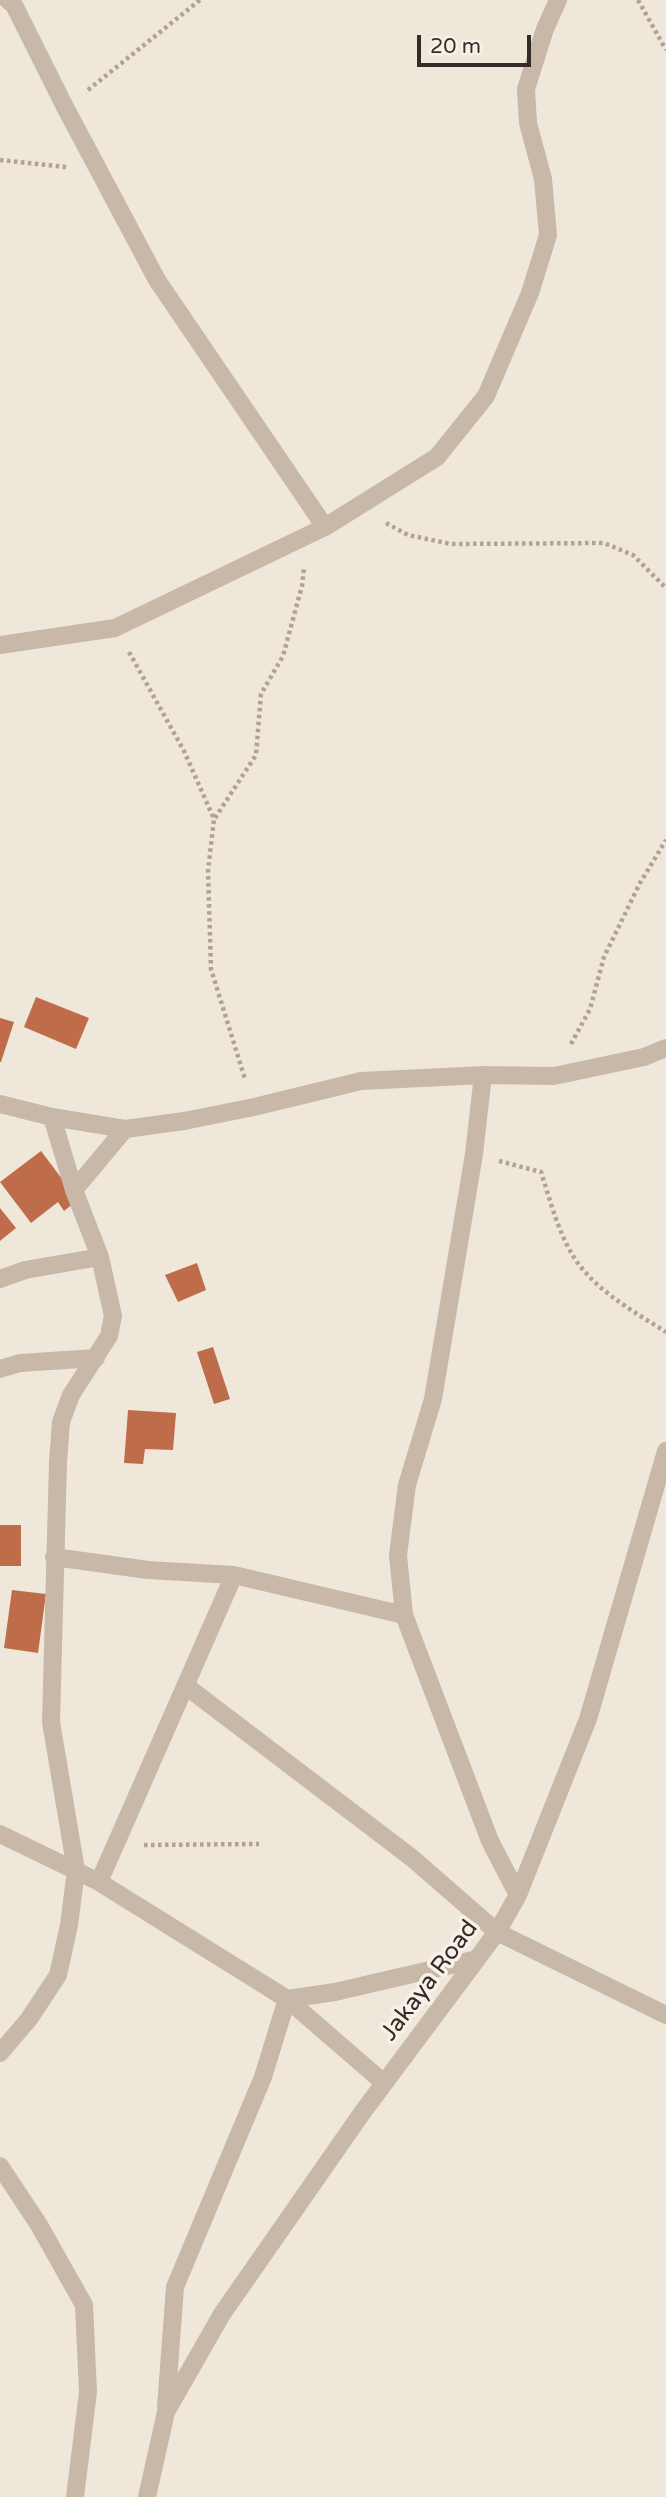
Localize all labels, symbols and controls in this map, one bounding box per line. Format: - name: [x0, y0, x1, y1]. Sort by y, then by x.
- scale bar: [421, 21, 535, 65]
- text: 20 m: [430, 34, 481, 59]
- street label: Jakaya Road: [375, 1915, 485, 2047]

